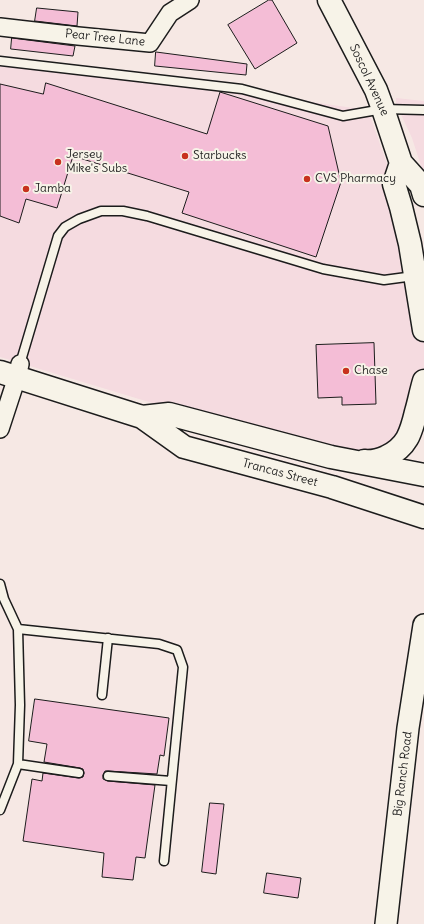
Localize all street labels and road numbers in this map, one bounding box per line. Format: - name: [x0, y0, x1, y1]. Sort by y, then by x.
- street label: Pear Tree Lane: [64, 27, 146, 49]
- street label: Soscol Avenue: [346, 42, 392, 118]
- street label: Trancas Street: [241, 456, 319, 490]
- street label: Big Ranch Road: [391, 731, 415, 817]

